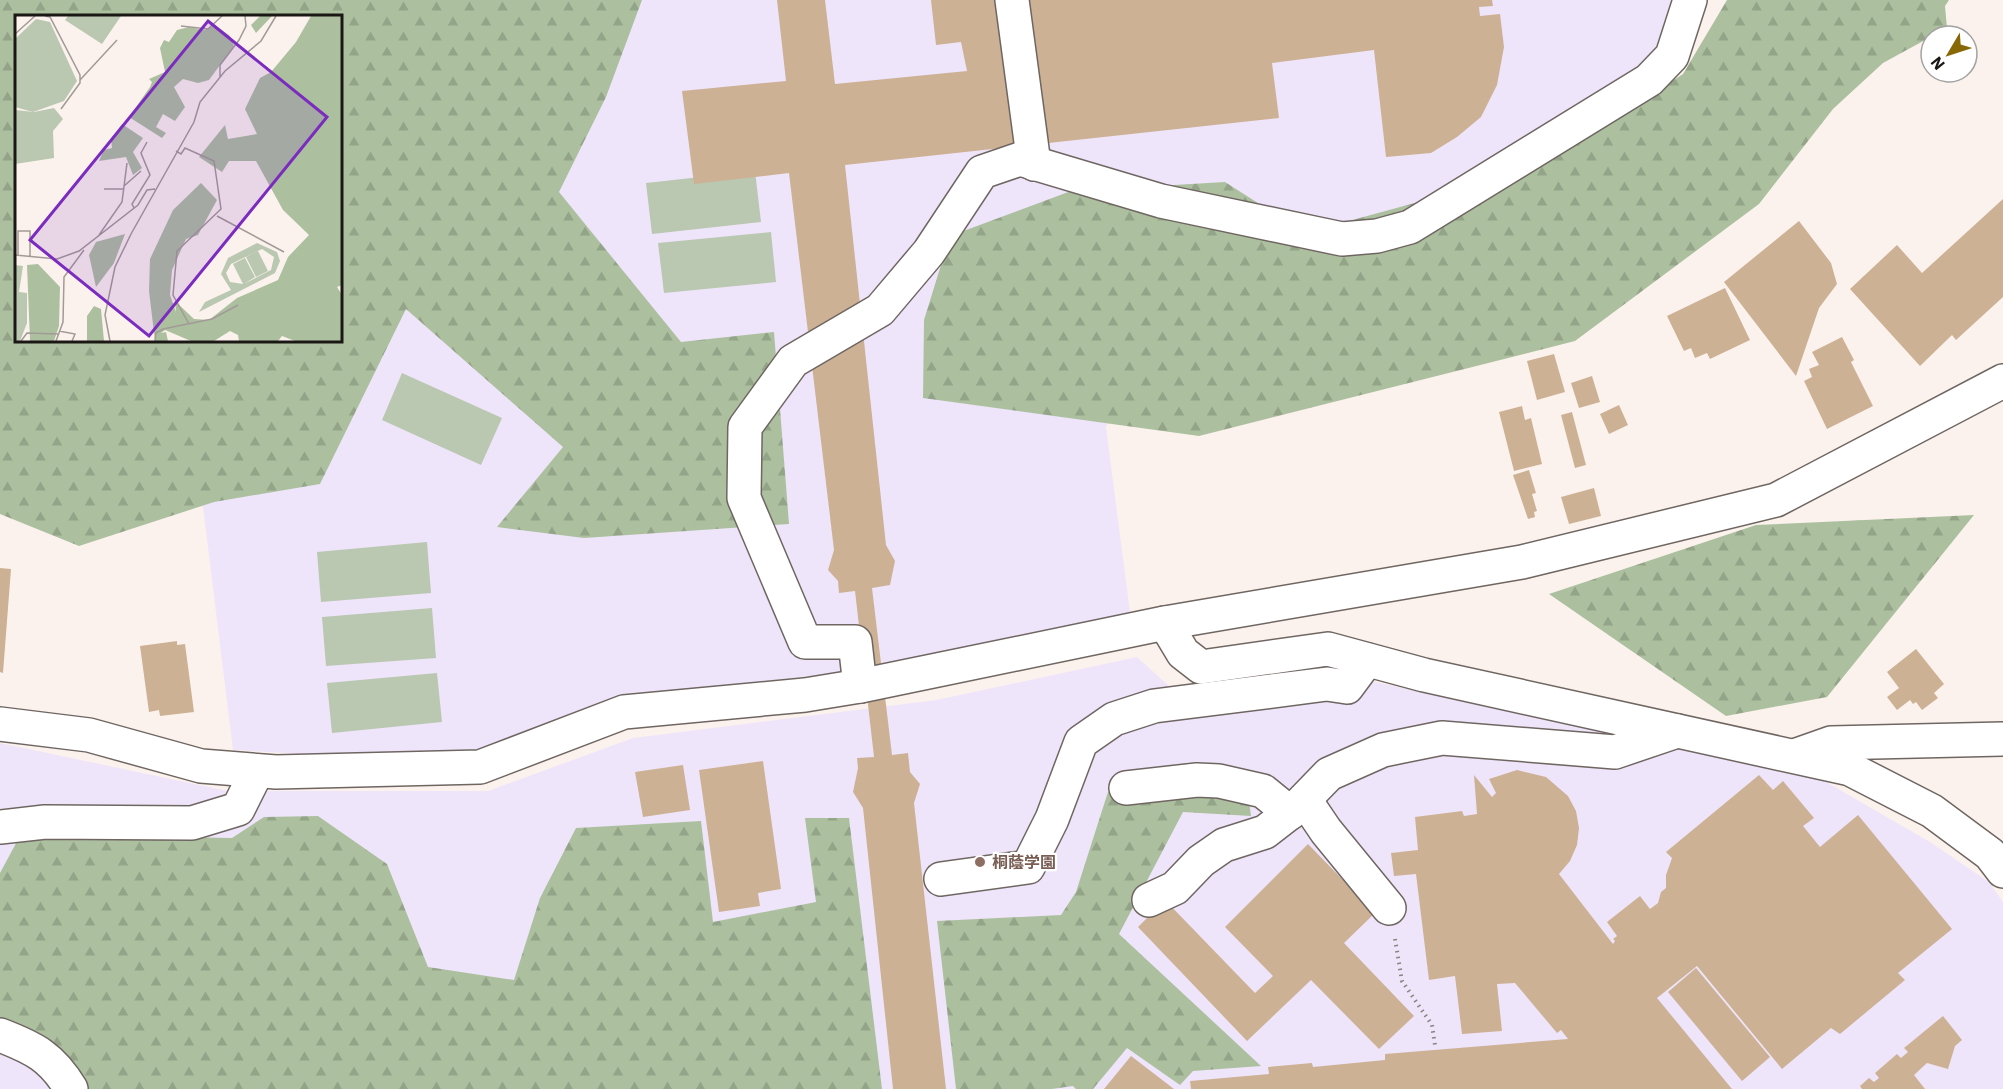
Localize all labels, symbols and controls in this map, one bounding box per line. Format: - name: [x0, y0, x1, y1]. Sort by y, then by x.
- inset map: [15, 15, 342, 342]
- north arrow: [1919, 24, 1979, 84]
- text: N: [1926, 53, 1949, 74]
- place label: 桐蔭学園: [992, 852, 1056, 872]
- marker: 桐蔭学園: [973, 855, 987, 869]

